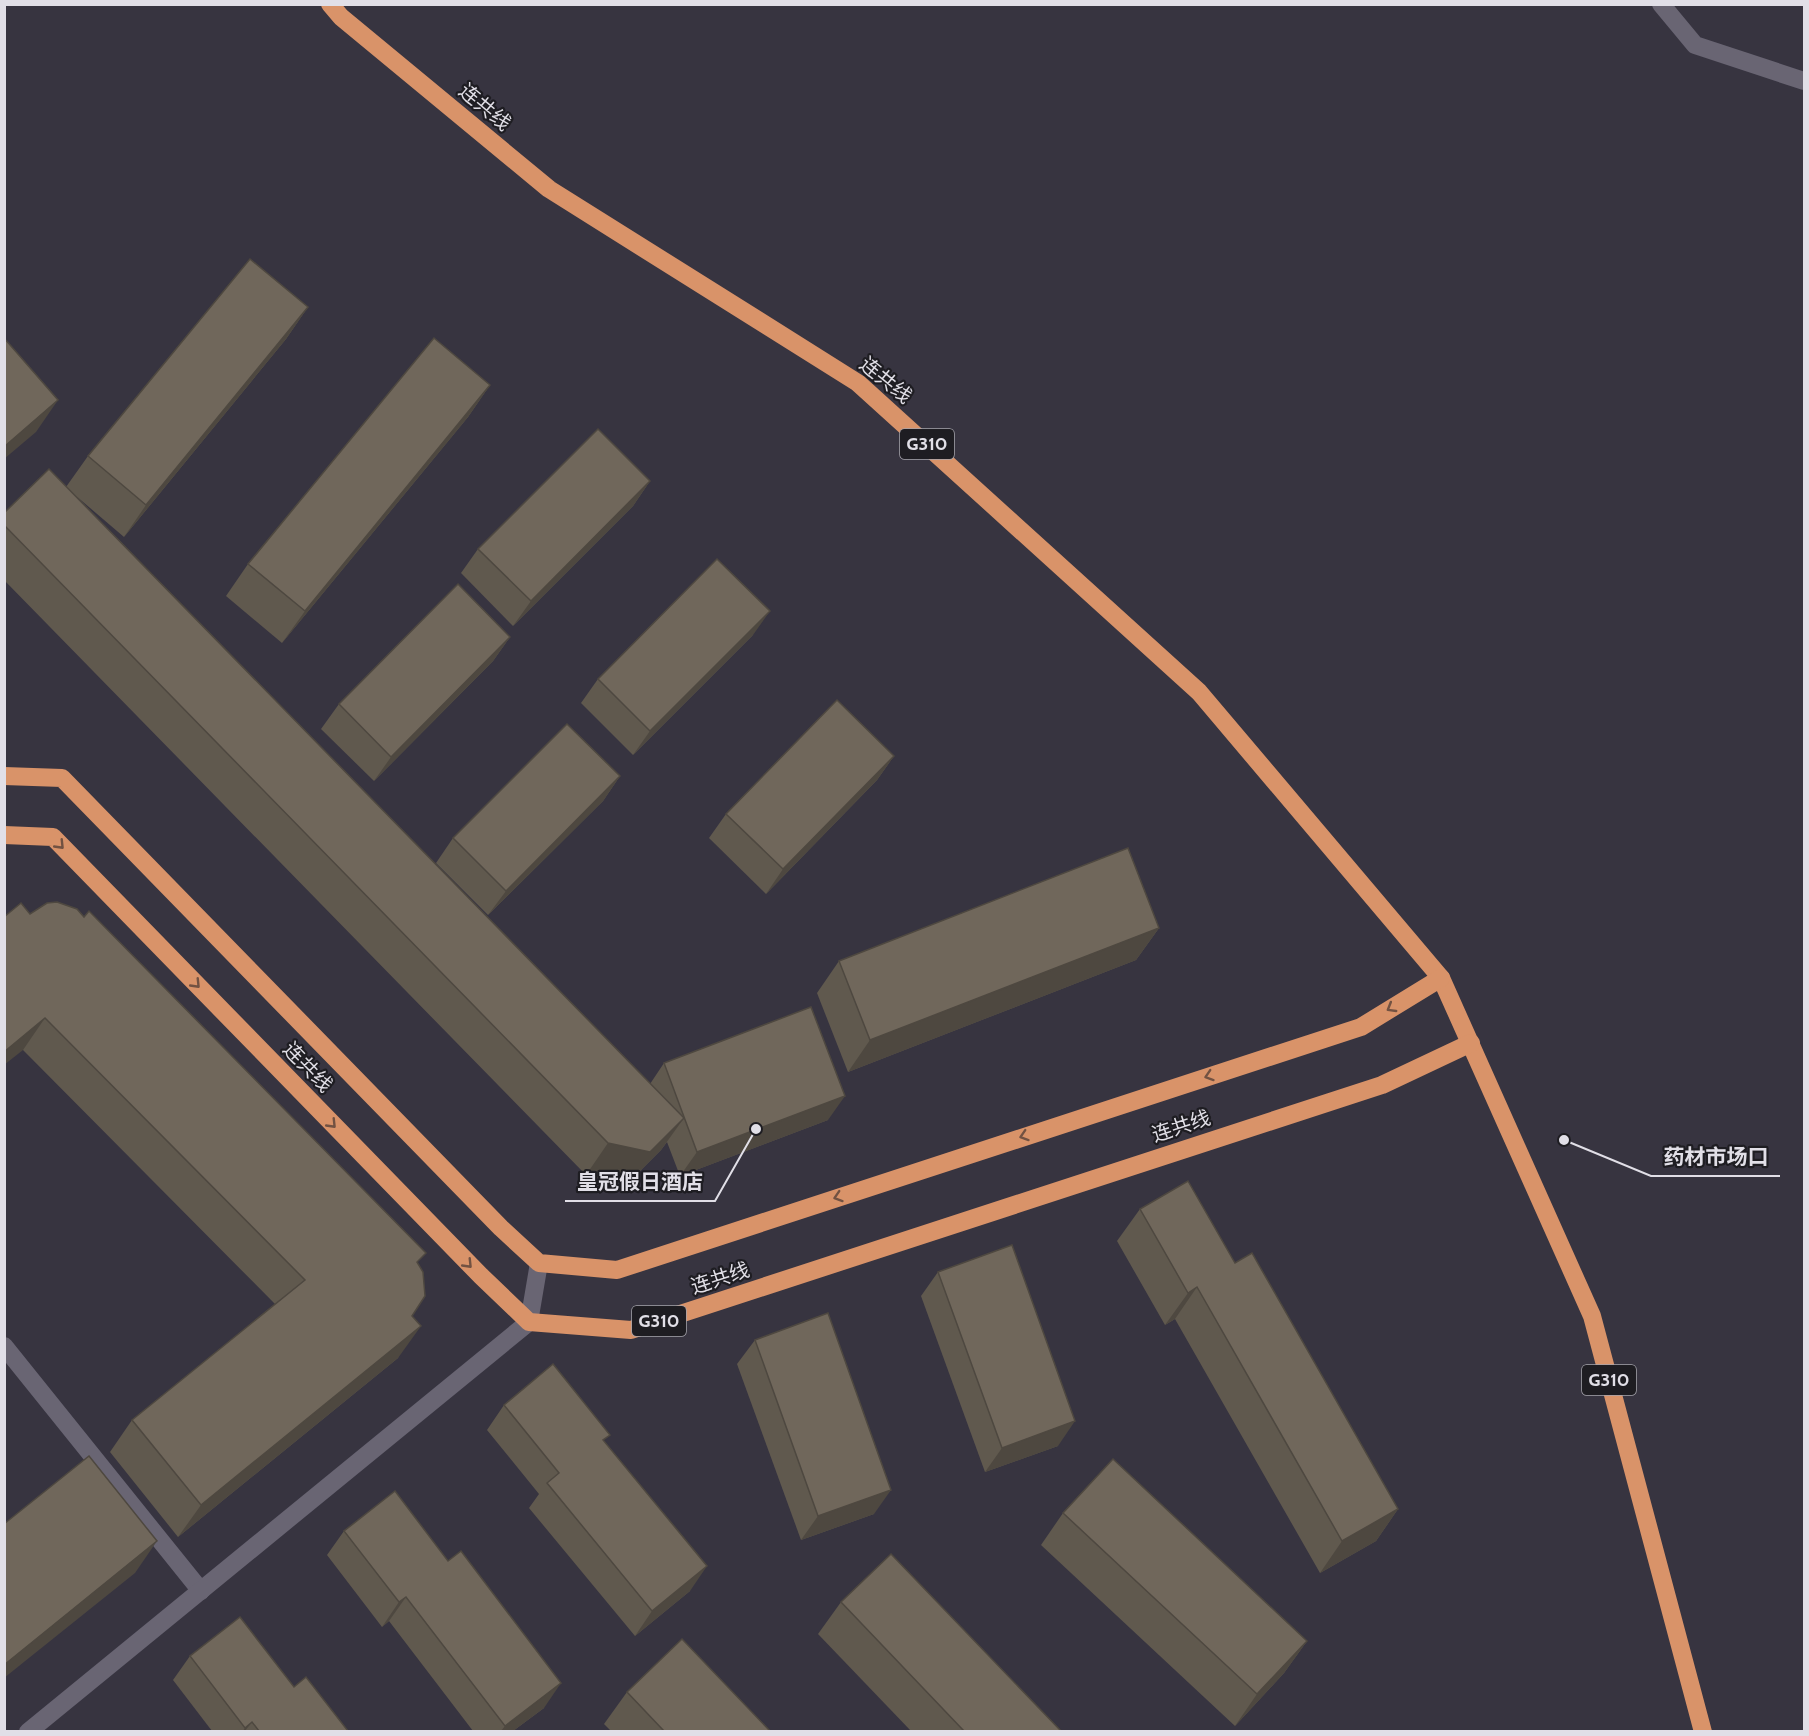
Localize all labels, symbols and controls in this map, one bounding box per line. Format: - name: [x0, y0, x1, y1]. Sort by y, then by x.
- street label: 连共线: [454, 79, 516, 135]
- street label: 连共线: [855, 352, 917, 408]
- road number: G310: [900, 429, 954, 459]
- one-way arrow: [52, 837, 63, 848]
- one-way arrow: [189, 978, 200, 988]
- one-way arrow: [1387, 1001, 1397, 1013]
- street label: 连共线: [279, 1037, 337, 1097]
- one-way arrow: [1204, 1068, 1215, 1081]
- street label: 连共线: [1149, 1105, 1213, 1147]
- one-way arrow: [325, 1117, 336, 1128]
- one-way arrow: [1019, 1129, 1030, 1142]
- callout: 药材市场口: [1651, 1137, 1780, 1176]
- text: 药材市场口: [1664, 1144, 1769, 1169]
- callout: 皇冠假日酒店: [565, 1162, 715, 1201]
- text: 皇冠假日酒店: [577, 1169, 703, 1194]
- one-way arrow: [833, 1190, 844, 1202]
- one-way arrow: [461, 1256, 472, 1267]
- street label: 连共线: [688, 1257, 752, 1299]
- road number: G310: [632, 1306, 686, 1336]
- road number: G310: [1582, 1365, 1636, 1395]

